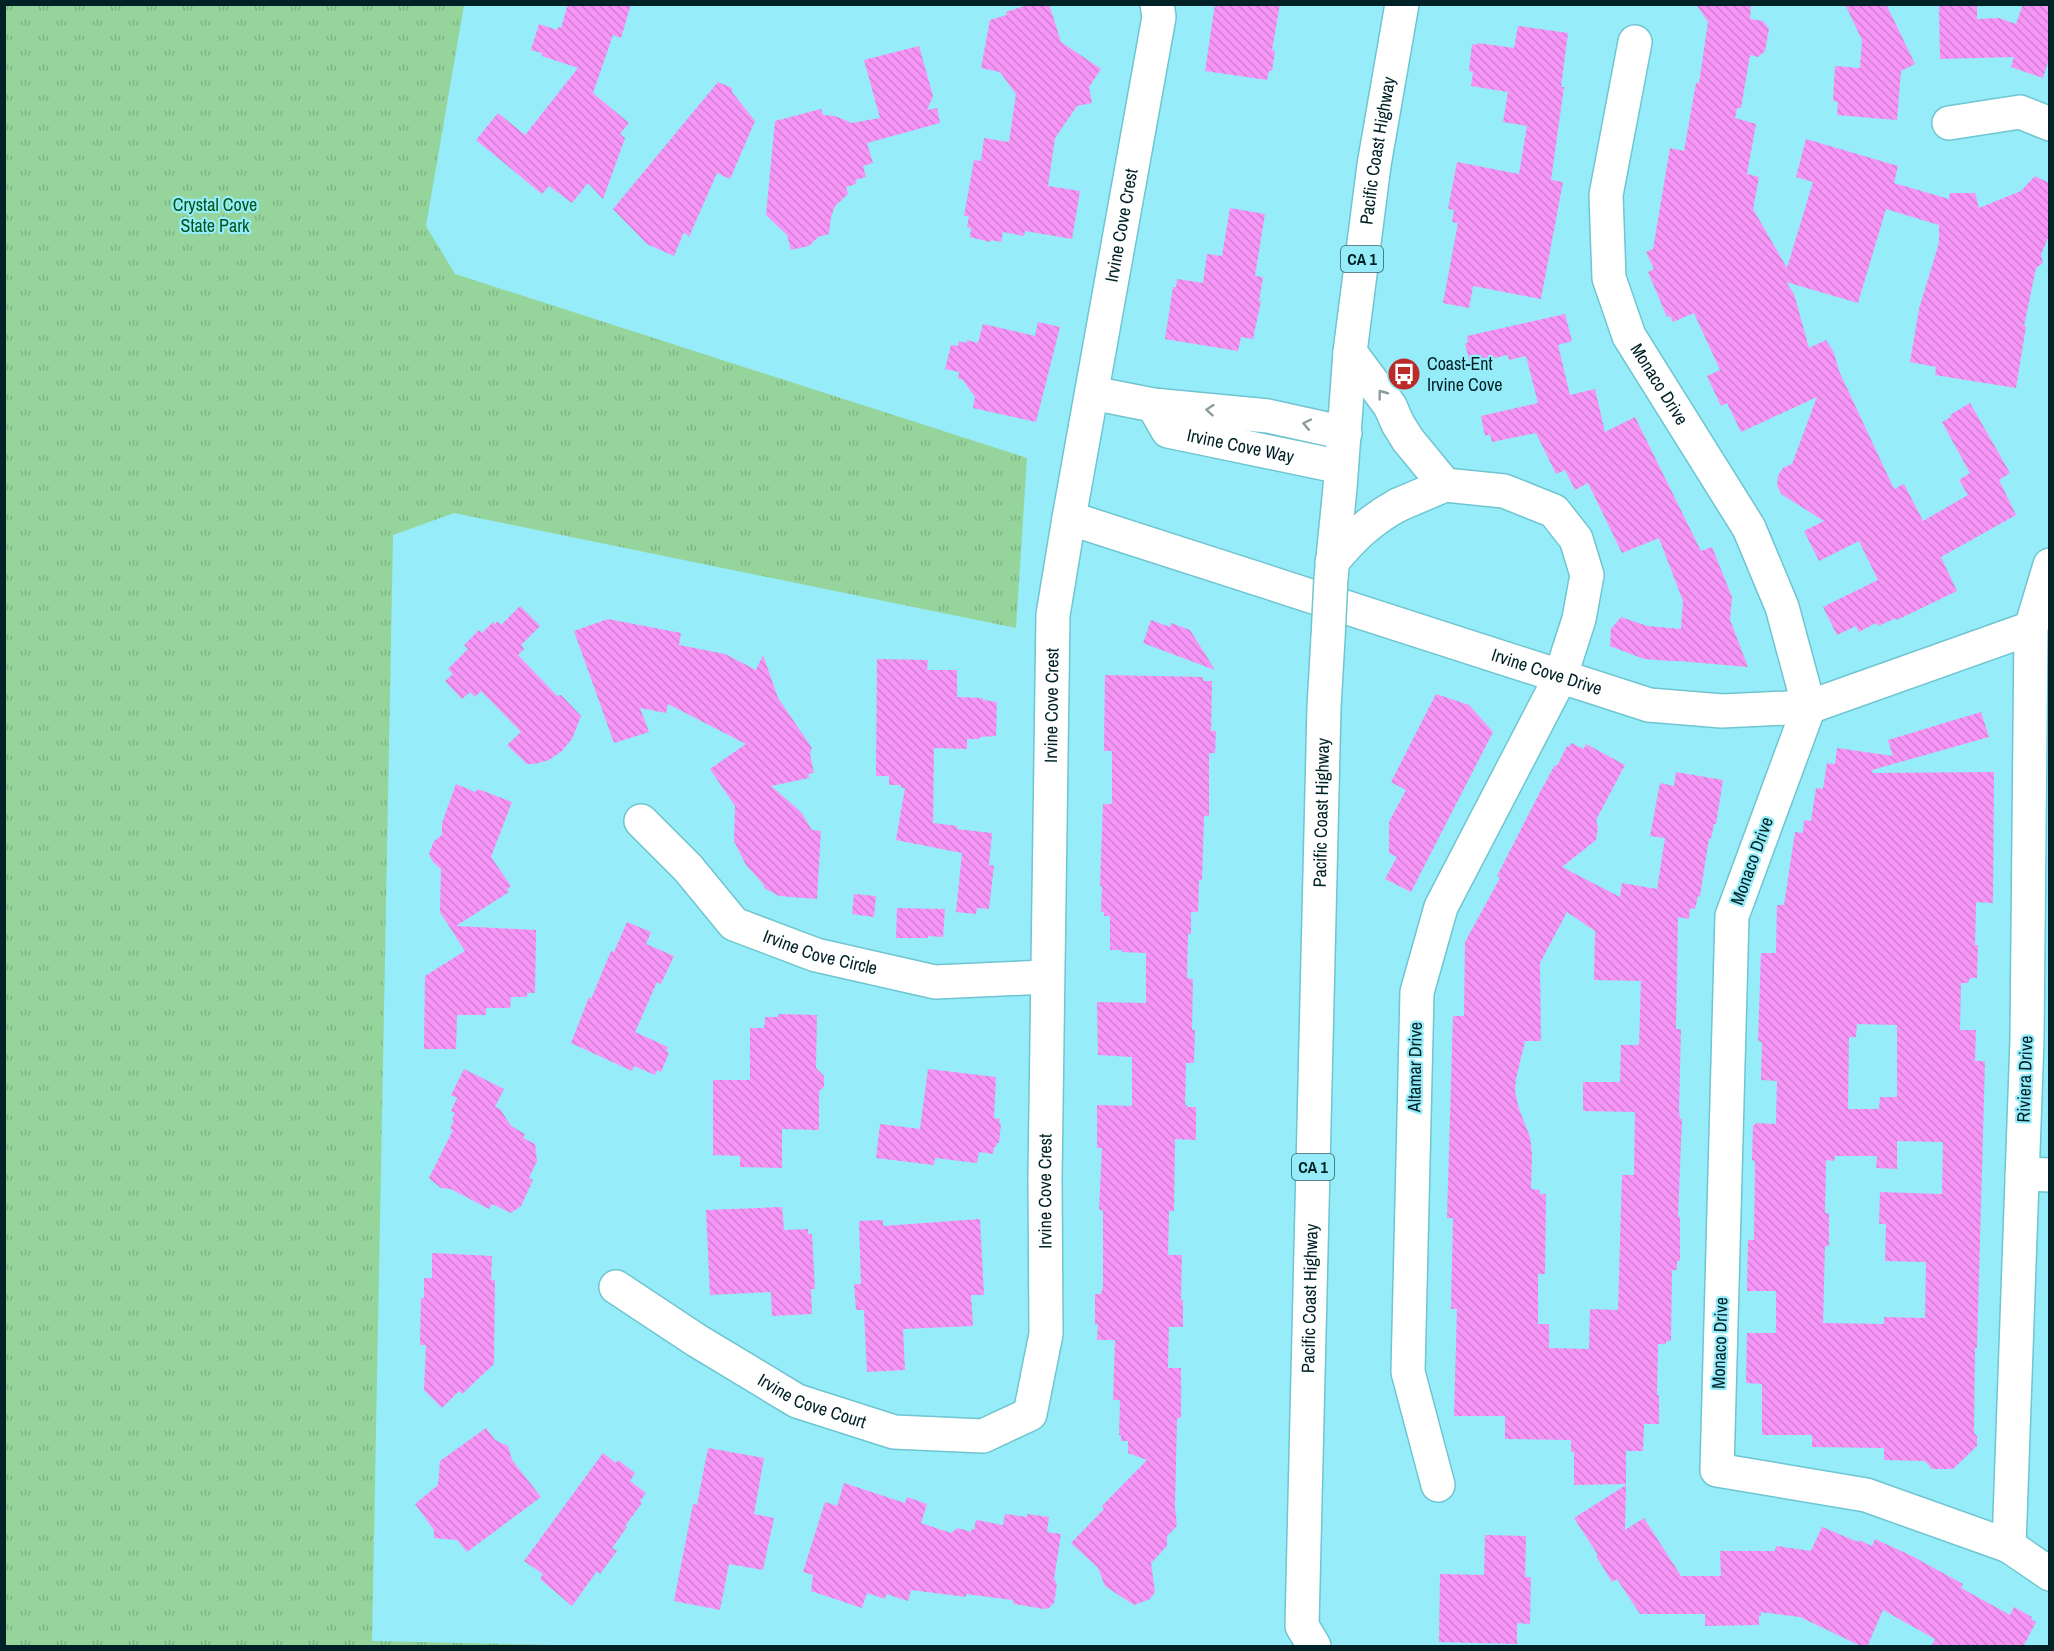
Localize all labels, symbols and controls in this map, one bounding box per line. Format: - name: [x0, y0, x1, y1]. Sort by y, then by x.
- street label: Pacific Coast Highway: [1353, 74, 1401, 226]
- street label: Irvine Cove Crest: [1099, 167, 1144, 284]
- park label: Crystal Cove State Park: [173, 192, 257, 238]
- road number: CA 1: [1341, 246, 1383, 272]
- street label: Monaco Drive: [1625, 338, 1695, 430]
- place label: Coast-Ent Irvine Cove: [1427, 351, 1502, 397]
- bus stop icon: Coast-Ent Irvine Cove: [1386, 356, 1422, 392]
- one-way arrow: [1378, 390, 1389, 401]
- one-way arrow: [1206, 404, 1215, 417]
- one-way arrow: [1302, 418, 1312, 431]
- street label: Irvine Cove Way: [1185, 422, 1297, 469]
- street label: Irvine Cove Drive: [1488, 642, 1605, 701]
- street label: Irvine Cove Crest: [1038, 648, 1065, 763]
- street label: Pacific Coast Highway: [1307, 737, 1335, 888]
- street label: Monaco Drive: [1724, 813, 1779, 908]
- street label: Irvine Cove Circle: [760, 923, 880, 981]
- street label: Altamar Drive: [1401, 1022, 1428, 1113]
- street label: Riviera Drive: [2010, 1035, 2039, 1123]
- street label: Irvine Cove Crest: [1032, 1134, 1058, 1249]
- road number: CA 1: [1292, 1154, 1334, 1180]
- street label: Pacific Coast Highway: [1295, 1223, 1324, 1373]
- street label: Monaco Drive: [1705, 1297, 1734, 1389]
- street label: Irvine Cove Court: [753, 1367, 869, 1434]

